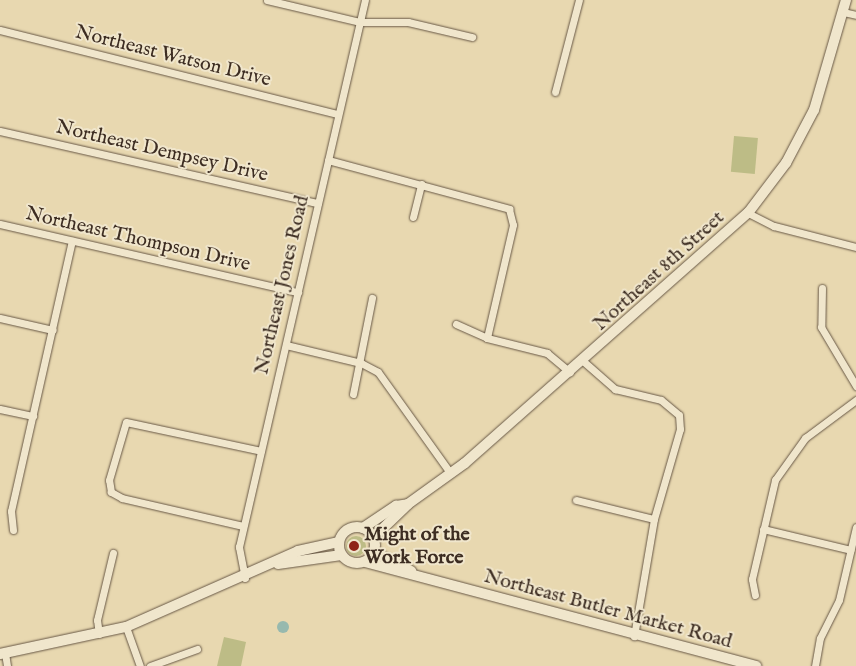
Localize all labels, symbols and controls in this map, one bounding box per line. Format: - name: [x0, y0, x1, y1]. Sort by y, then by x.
- street label: Northeast Watson Drive: [73, 20, 273, 92]
- street label: Northeast Dempsey Drive: [54, 115, 270, 187]
- street label: Northeast Jones Road: [250, 193, 314, 377]
- street label: Northeast Thompson Drive: [23, 201, 253, 277]
- street label: Northeast 8th Street: [589, 206, 729, 336]
- place label: Might of the Work Force: [364, 522, 470, 569]
- marker: Might of the Work Force: [348, 540, 360, 552]
- street label: Northeast Butler Market Road: [481, 564, 735, 654]

